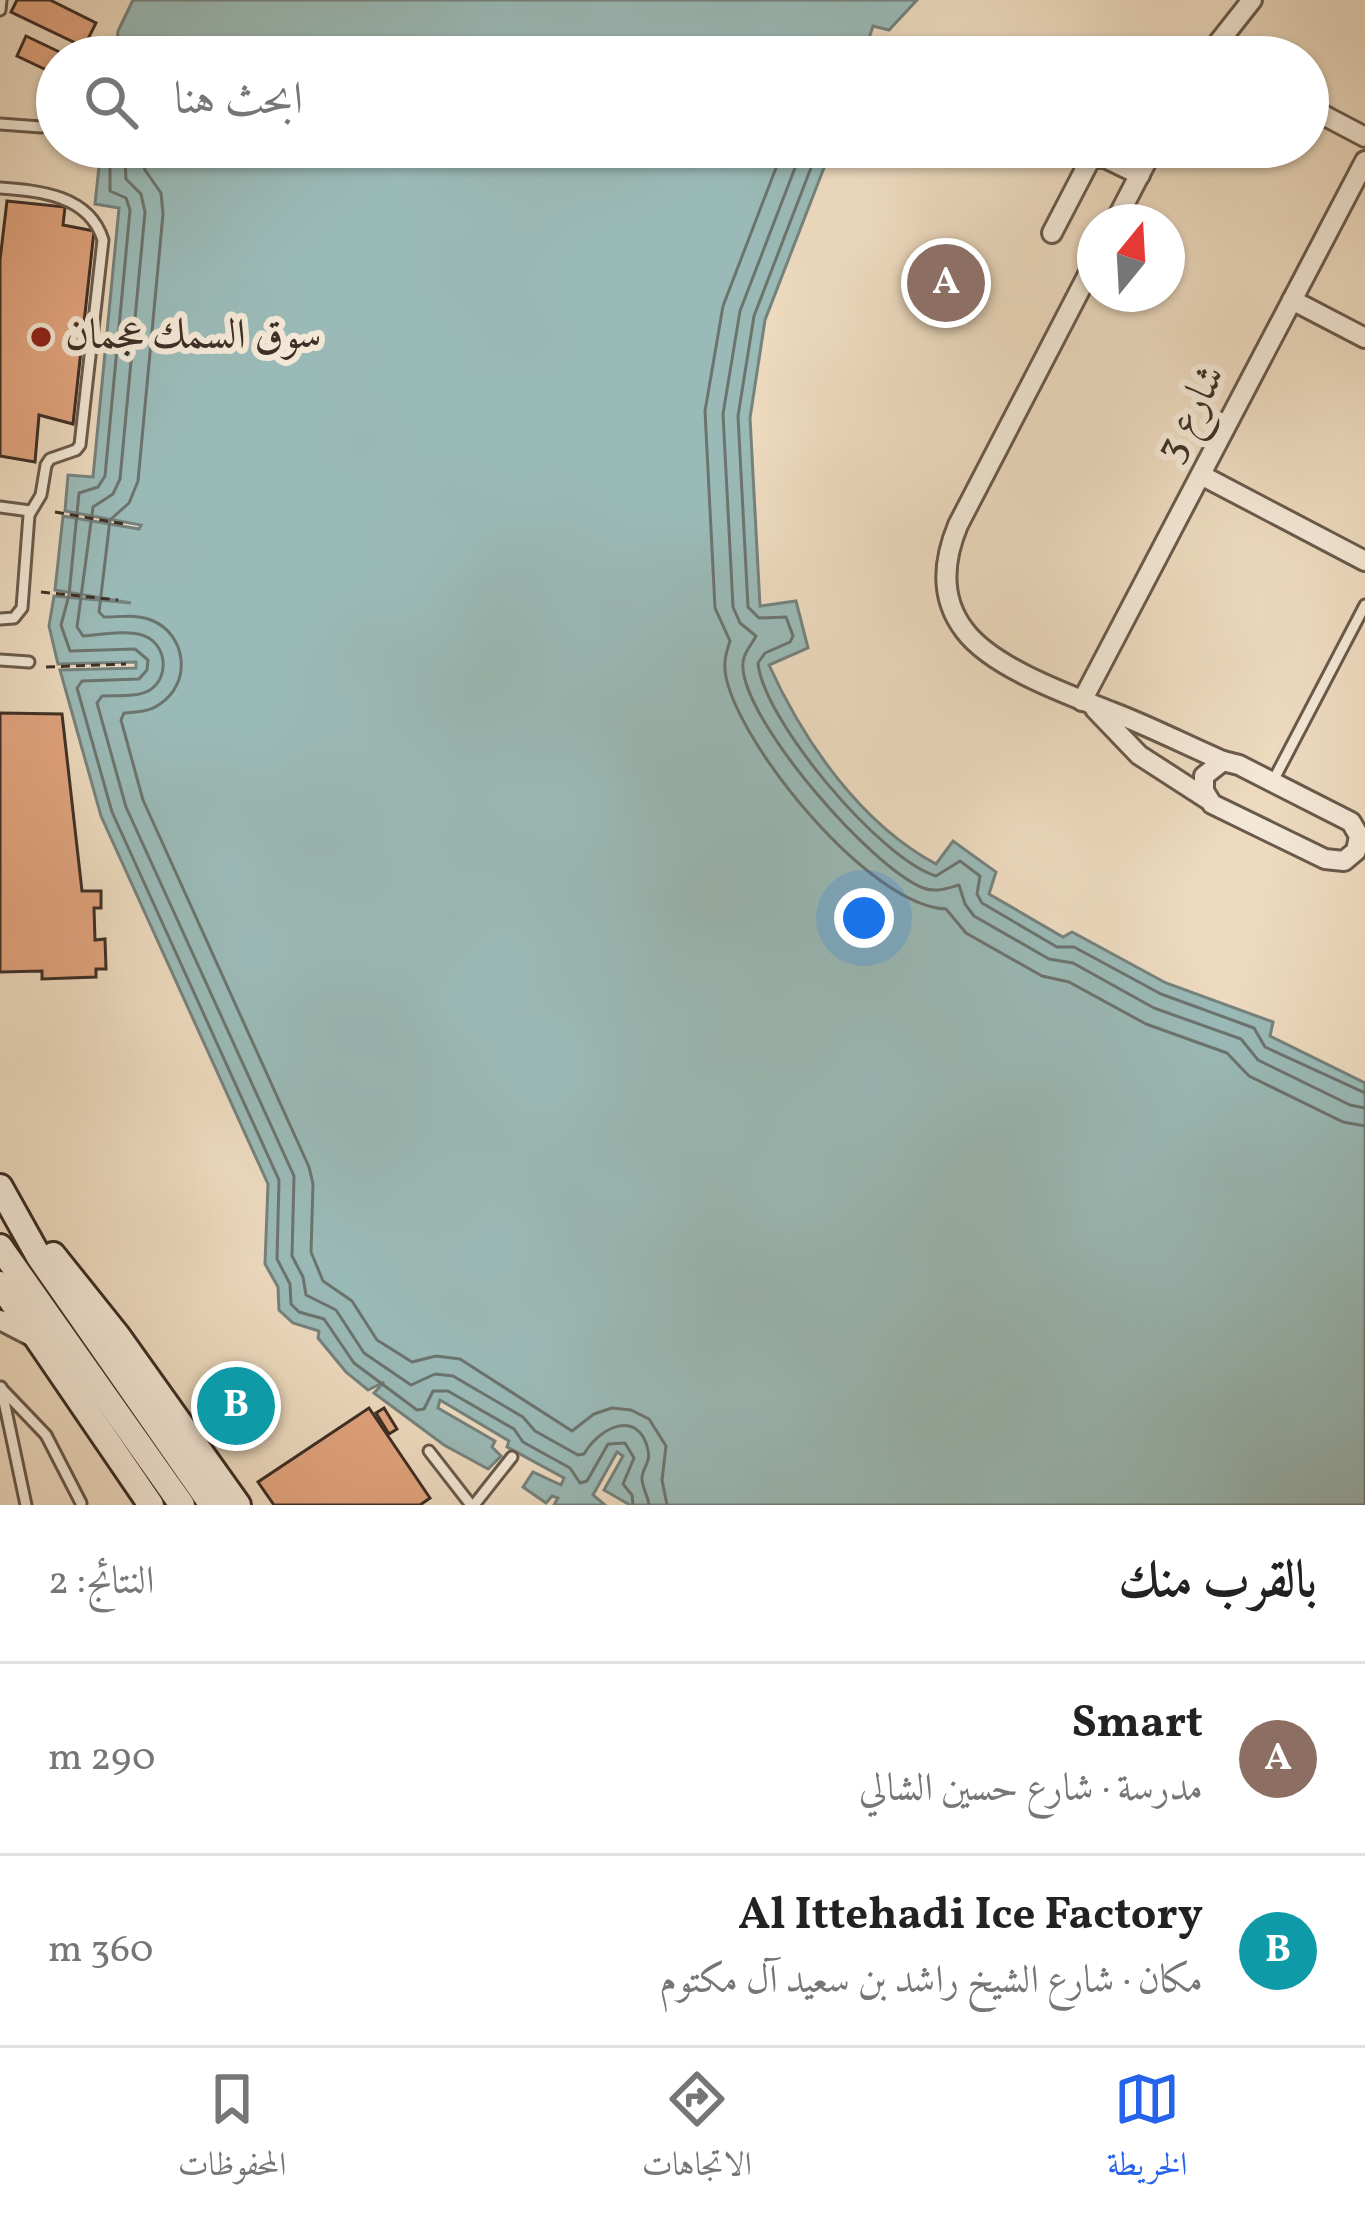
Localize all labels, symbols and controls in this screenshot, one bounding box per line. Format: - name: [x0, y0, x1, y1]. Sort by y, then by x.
- search box: [36, 36, 1329, 168]
- icon: search: [78, 69, 144, 135]
- text: ابحث هنا: [174, 70, 303, 133]
- north arrow: [1077, 204, 1185, 312]
- pin: A: [907, 238, 985, 328]
- place label: سوق السمك عجمان: [65, 308, 322, 367]
- marker: سوق السمك عجمان: [28, 324, 54, 350]
- street label: شارع 3: [1142, 355, 1244, 474]
- your location: [834, 888, 894, 948]
- pin: B: [197, 1361, 275, 1451]
- text: بالقرب منك: [1118, 1547, 1317, 1618]
- text: النتائج: 2: [48, 1556, 154, 1610]
- text: Smart: [1072, 1693, 1203, 1756]
- text: 290 m: [48, 1732, 155, 1786]
- text: A: [1264, 1732, 1292, 1786]
- text: مدرسة · شارع حسين الشالي: [859, 1763, 1203, 1817]
- text: Al Ittehadi Ice Factory: [738, 1885, 1203, 1948]
- text: 360 m: [48, 1924, 154, 1978]
- text: B: [1265, 1924, 1291, 1978]
- text: مكان · شارع الشيخ راشد بن سعيد آل مكتوم: [659, 1955, 1203, 2009]
- tab: المحفوظات: [178, 2066, 286, 2196]
- tab: الاتجاهات: [642, 2066, 752, 2196]
- tab: الخريطة: [1107, 2066, 1187, 2196]

